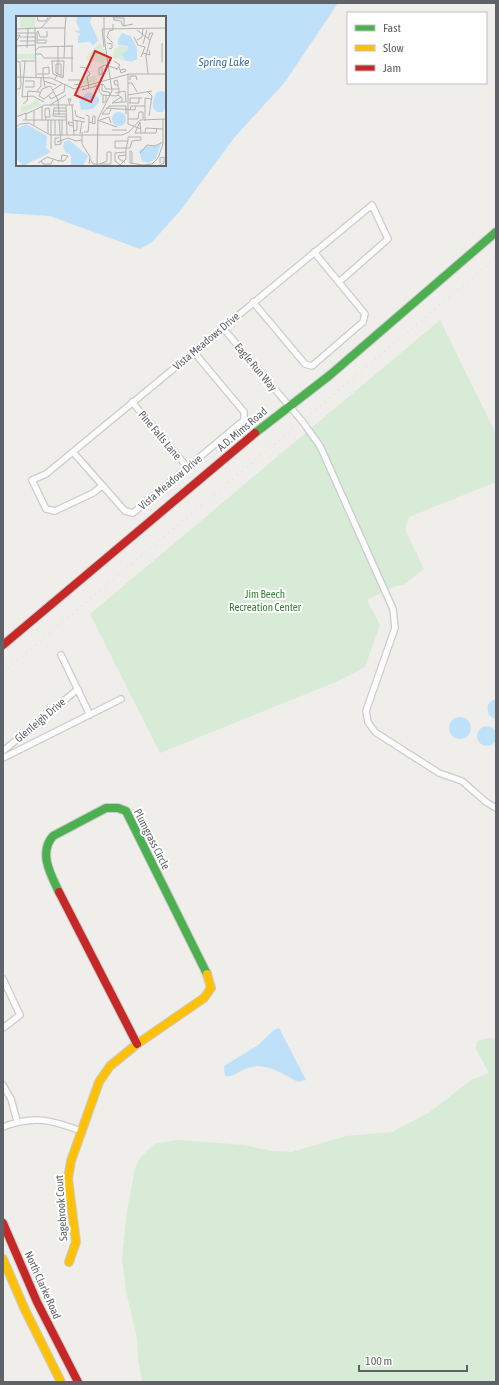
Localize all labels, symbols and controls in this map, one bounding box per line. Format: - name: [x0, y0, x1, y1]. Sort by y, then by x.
- legend: [347, 12, 487, 84]
- inset map: [16, 16, 166, 166]
- text: Fast: [383, 21, 401, 35]
- text: Slow: [383, 41, 404, 55]
- water label: Spring Lake: [198, 55, 250, 69]
- text: Jam: [383, 61, 401, 75]
- street label: Vista Meadows Drive: [170, 310, 242, 372]
- street label: Eagle Run Way: [233, 341, 280, 394]
- street label: A.D. Mims Road: [215, 405, 269, 453]
- street label: Pine Falls Lane: [136, 408, 184, 462]
- street label: Vista Meadow Drive: [136, 452, 204, 512]
- park label: Jim Beech Recreation Center: [229, 588, 302, 613]
- street label: Glenleigh Drive: [12, 695, 68, 745]
- street label: Plumgrass Circle: [132, 807, 172, 871]
- street label: Sagebrook Court: [53, 1175, 69, 1241]
- street label: North Clarke Road: [23, 1249, 63, 1321]
- scale bar: [359, 1347, 467, 1373]
- text: 100 m: [365, 1354, 392, 1368]

